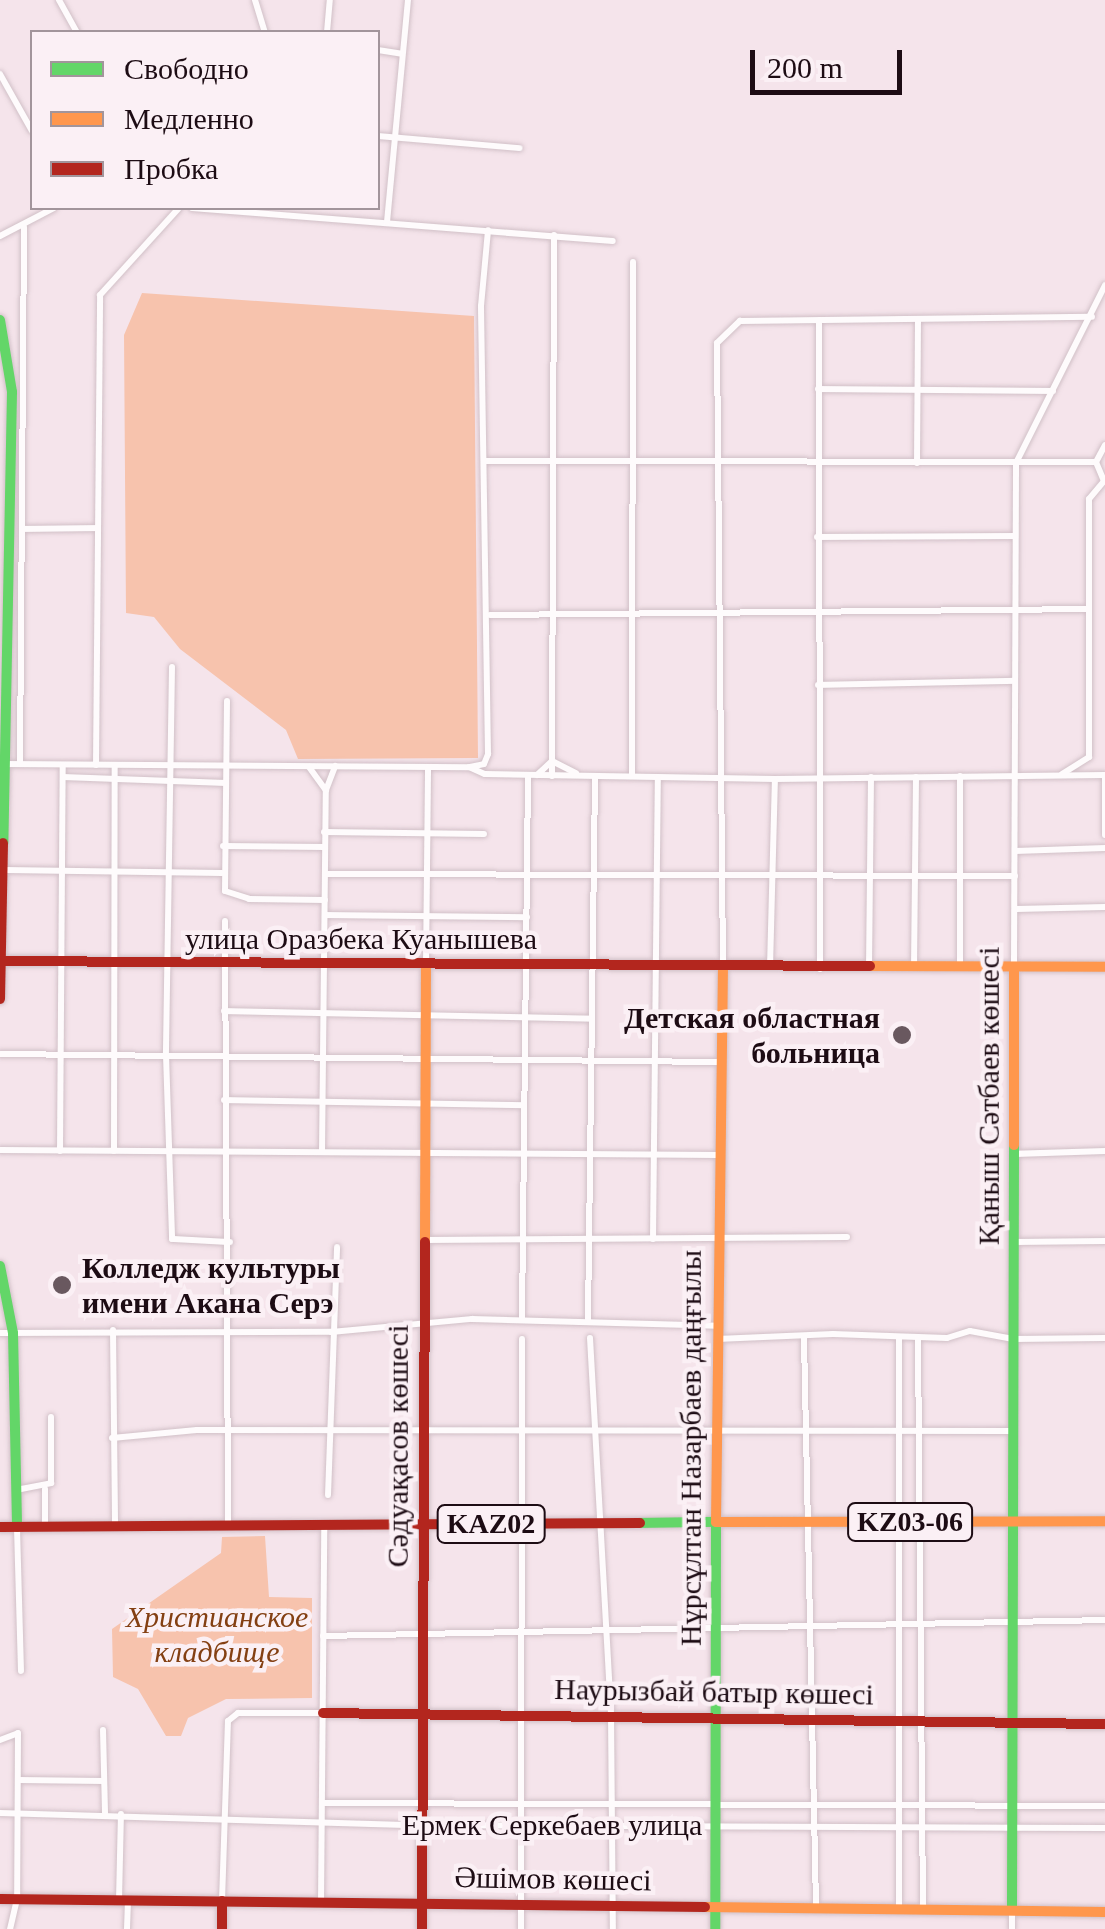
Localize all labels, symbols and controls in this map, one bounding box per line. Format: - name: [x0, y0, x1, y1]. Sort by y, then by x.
- legend: [30, 30, 380, 210]
- scale bar: [755, 30, 908, 92]
- text: 200 m: [767, 51, 843, 84]
- text: Свободно: [124, 52, 249, 85]
- text: Медленно: [124, 102, 254, 135]
- text: Пробка: [124, 152, 218, 185]
- street label: улица Оразбека Куанышева: [185, 921, 537, 957]
- street label: Қаныш Сәтбаев көшесі: [971, 947, 1007, 1245]
- place label: Детская областная больница: [624, 1000, 880, 1070]
- marker: Детская областная больница: [889, 1022, 915, 1048]
- place label: Колледж культуры имени Акана Серэ: [82, 1250, 340, 1320]
- street label: Нұрсұлтан Назарбаев даңғылы: [673, 1250, 709, 1646]
- marker: Колледж культуры имени Акана Серэ: [51, 1274, 73, 1296]
- street label: Сәдуақасов көшесі: [380, 1325, 416, 1567]
- road number: KZ03-06: [845, 1499, 975, 1545]
- road number: KАZ02: [436, 1501, 546, 1547]
- park label: Христианское кладбище: [126, 1599, 308, 1670]
- street label: Наурызбай батыр көшесі: [554, 1671, 874, 1713]
- street label: Ермек Серкебаев улица: [402, 1807, 702, 1843]
- street label: Әшімов көшесі: [454, 1859, 652, 1899]

